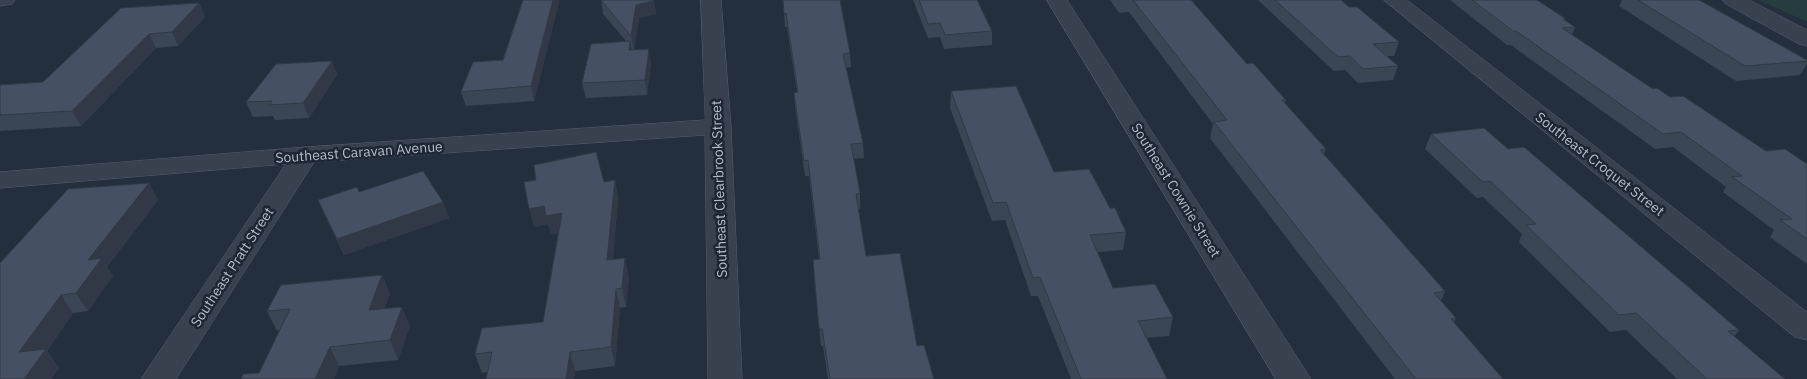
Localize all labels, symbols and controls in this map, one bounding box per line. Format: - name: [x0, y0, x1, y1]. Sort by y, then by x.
- street label: Southeast Clearbrook Street: [707, 100, 731, 278]
- street label: Southeast Croquet Street: [1532, 108, 1668, 220]
- street label: Southeast Cownie Street: [1127, 120, 1225, 261]
- street label: Southeast Caravan Avenue: [275, 137, 444, 167]
- street label: Southeast Pratt Street: [187, 204, 278, 330]

